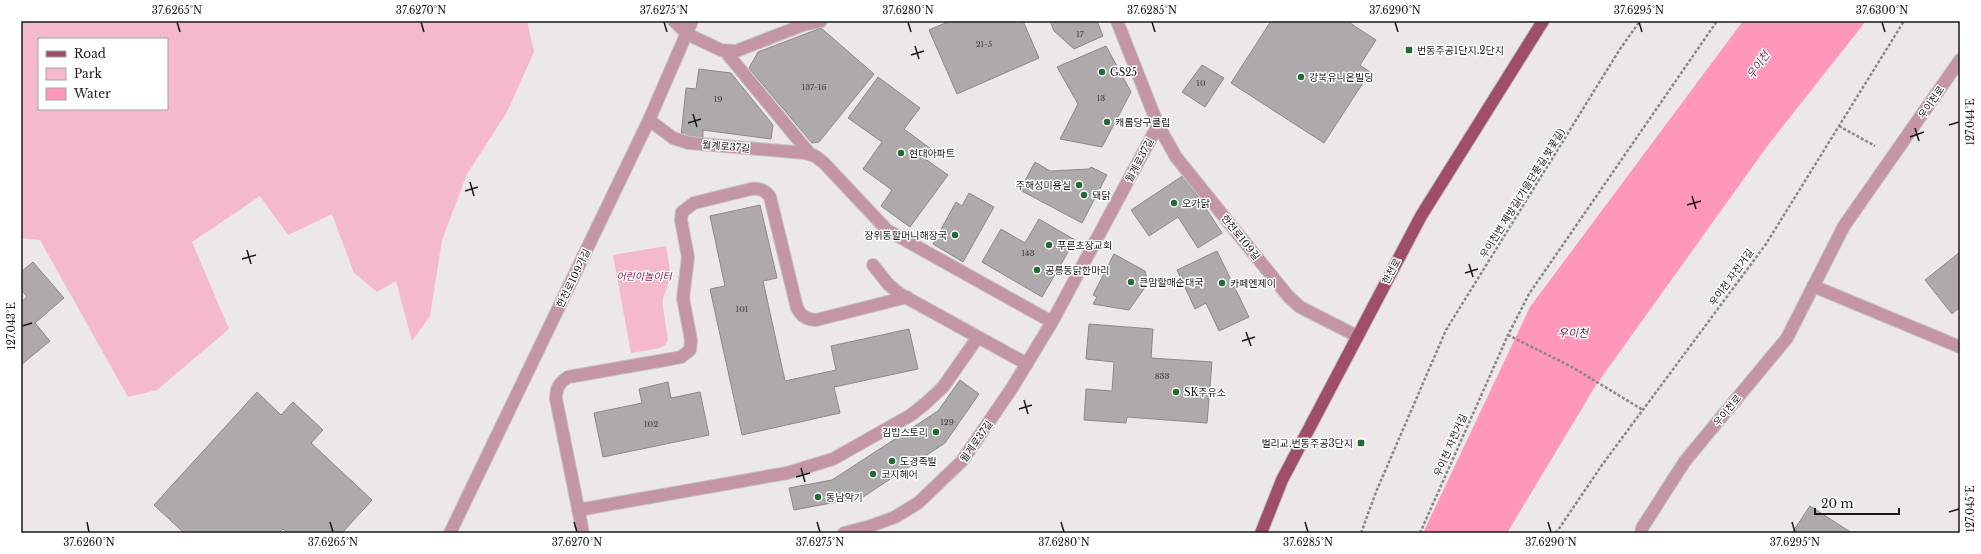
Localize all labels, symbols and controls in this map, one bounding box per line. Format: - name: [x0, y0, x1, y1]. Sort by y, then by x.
- text: 37.6265°N: [152, 4, 202, 17]
- text: 37.6270°N: [396, 4, 446, 17]
- text: 37.6275°N: [640, 4, 688, 17]
- text: 37.6280°N: [882, 4, 934, 17]
- text: 37.6285°N: [1127, 4, 1177, 17]
- text: 37.6290°N: [1369, 4, 1421, 17]
- text: 37.6295°N: [1614, 4, 1664, 17]
- text: 37.6300°N: [1856, 4, 1908, 17]
- house number: 17: [1076, 29, 1085, 39]
- legend: [38, 38, 168, 110]
- house number: 21-5: [976, 39, 993, 49]
- place label: 번동주공1단지.2단지: [1417, 44, 1504, 57]
- marker: 번동주공1단지.2단지: [1404, 45, 1414, 55]
- text: Road: [74, 46, 106, 61]
- water label: 우이천: [1744, 47, 1774, 81]
- text: Park: [74, 66, 102, 81]
- place label: GS25: [1110, 66, 1137, 79]
- marker: GS25: [1097, 67, 1107, 77]
- place label: 강북유니온빌딩: [1309, 71, 1373, 84]
- marker: 강북유니온빌딩: [1296, 72, 1306, 82]
- house number: 10: [1196, 78, 1206, 88]
- house number: 137-16: [802, 82, 826, 92]
- street label: 우이천로: [1916, 83, 1947, 121]
- text: Water: [73, 86, 111, 101]
- house number: 13: [1097, 93, 1105, 103]
- house number: 19: [714, 94, 722, 104]
- text: 127.044°E: [1964, 99, 1977, 145]
- place label: 캐롬당구클럽: [1115, 116, 1170, 129]
- marker: 캐롬당구클럽: [1102, 117, 1112, 127]
- street label: 우이천변 제방길(가을단풍길,벚꽃길): [1477, 126, 1568, 260]
- street label: 월계로37길: [1122, 136, 1156, 184]
- street label: 월계로37길: [701, 138, 750, 155]
- place label: 현대아파트: [909, 147, 955, 160]
- marker: 현대아파트: [896, 148, 906, 158]
- place label: 주해성미용실: [1016, 179, 1071, 192]
- marker: 주해성미용실: [1074, 180, 1084, 190]
- place label: 돼닭: [1092, 189, 1111, 202]
- marker: 돼닭: [1079, 190, 1089, 200]
- place label: 오가닭: [1182, 197, 1210, 210]
- marker: 오가닭: [1169, 198, 1179, 208]
- street label: 한천로109길: [1218, 212, 1263, 263]
- place label: 장위동할머니해장국: [864, 229, 947, 242]
- marker: 장위동할머니해장국: [950, 230, 960, 240]
- place label: 푸른초장교회: [1057, 239, 1112, 252]
- marker: 푸른초장교회: [1044, 240, 1054, 250]
- street label: 우이천 자전거길: [1706, 246, 1756, 308]
- street label: 한천로109가길: [554, 247, 593, 310]
- house number: 143: [1021, 248, 1035, 258]
- street label: 한천로: [1379, 256, 1404, 286]
- place label: 공릉동닭한마리: [1045, 264, 1109, 277]
- marker: 공릉동닭한마리: [1032, 265, 1042, 275]
- park label: 어린이놀이터: [616, 270, 673, 283]
- place label: 큰맘할매순대국: [1139, 276, 1203, 289]
- marker: 큰맘할매순대국: [1126, 277, 1136, 287]
- place label: 카페엔제이: [1230, 277, 1276, 290]
- marker: 카페엔제이: [1217, 278, 1227, 288]
- text: 127.043°E: [5, 302, 18, 350]
- house number: 101: [736, 304, 749, 314]
- water label: 우이천: [1558, 326, 1590, 340]
- house number: 833: [1155, 371, 1169, 381]
- place label: SK주유소: [1184, 386, 1226, 399]
- marker: SK주유소: [1171, 387, 1181, 397]
- street label: 우이천로: [1711, 392, 1744, 429]
- street label: 우이천 자전거길: [1431, 412, 1470, 479]
- house number: 129: [940, 417, 954, 427]
- street label: 월계로37길: [957, 418, 995, 465]
- house number: 102: [644, 419, 658, 429]
- place label: 김밥스토리: [882, 426, 928, 439]
- marker: 김밥스토리: [931, 427, 941, 437]
- place label: 벌리교.번동주공3단지: [1261, 437, 1353, 450]
- marker: 벌리교.번동주공3단지: [1356, 438, 1366, 448]
- place label: 도경족발: [900, 455, 937, 468]
- marker: 도경족발: [887, 456, 897, 466]
- place label: 코지헤어: [881, 468, 918, 481]
- marker: 코지헤어: [868, 469, 878, 479]
- text: 127.045°E: [1964, 486, 1977, 532]
- scale bar: [1815, 490, 1899, 516]
- place label: 동남악기: [826, 491, 863, 504]
- marker: 동남악기: [813, 492, 823, 502]
- text: 20 m: [1821, 496, 1853, 511]
- text: 37.6260°N: [63, 536, 115, 549]
- text: 37.6265°N: [308, 536, 358, 549]
- text: 37.6270°N: [552, 536, 602, 549]
- text: 37.6275°N: [796, 536, 844, 549]
- text: 37.6280°N: [1038, 536, 1090, 549]
- text: 37.6285°N: [1283, 536, 1333, 549]
- text: 37.6290°N: [1525, 536, 1577, 549]
- text: 37.6295°N: [1770, 536, 1820, 549]

